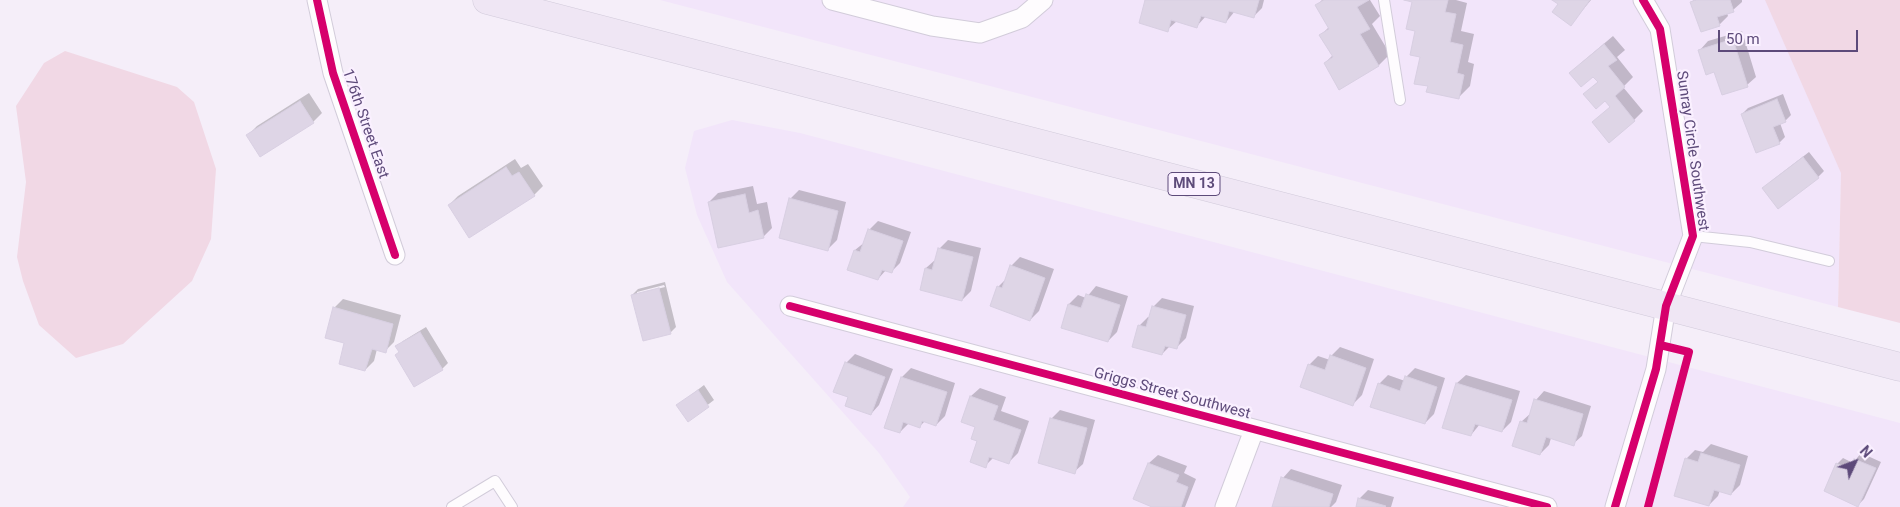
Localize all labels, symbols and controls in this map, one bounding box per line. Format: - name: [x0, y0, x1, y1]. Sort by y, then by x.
- scale bar: [1720, 20, 1860, 52]
- text: 50 m: [1726, 30, 1760, 48]
- street label: 176th Street East: [338, 67, 392, 181]
- street label: Sunray Circle Southwest: [1672, 70, 1712, 232]
- road number: MN 13: [1168, 172, 1220, 195]
- street label: Griggs Street Southwest: [1092, 364, 1252, 424]
- north arrow: [1830, 437, 1880, 487]
- text: N: [1857, 443, 1875, 461]

